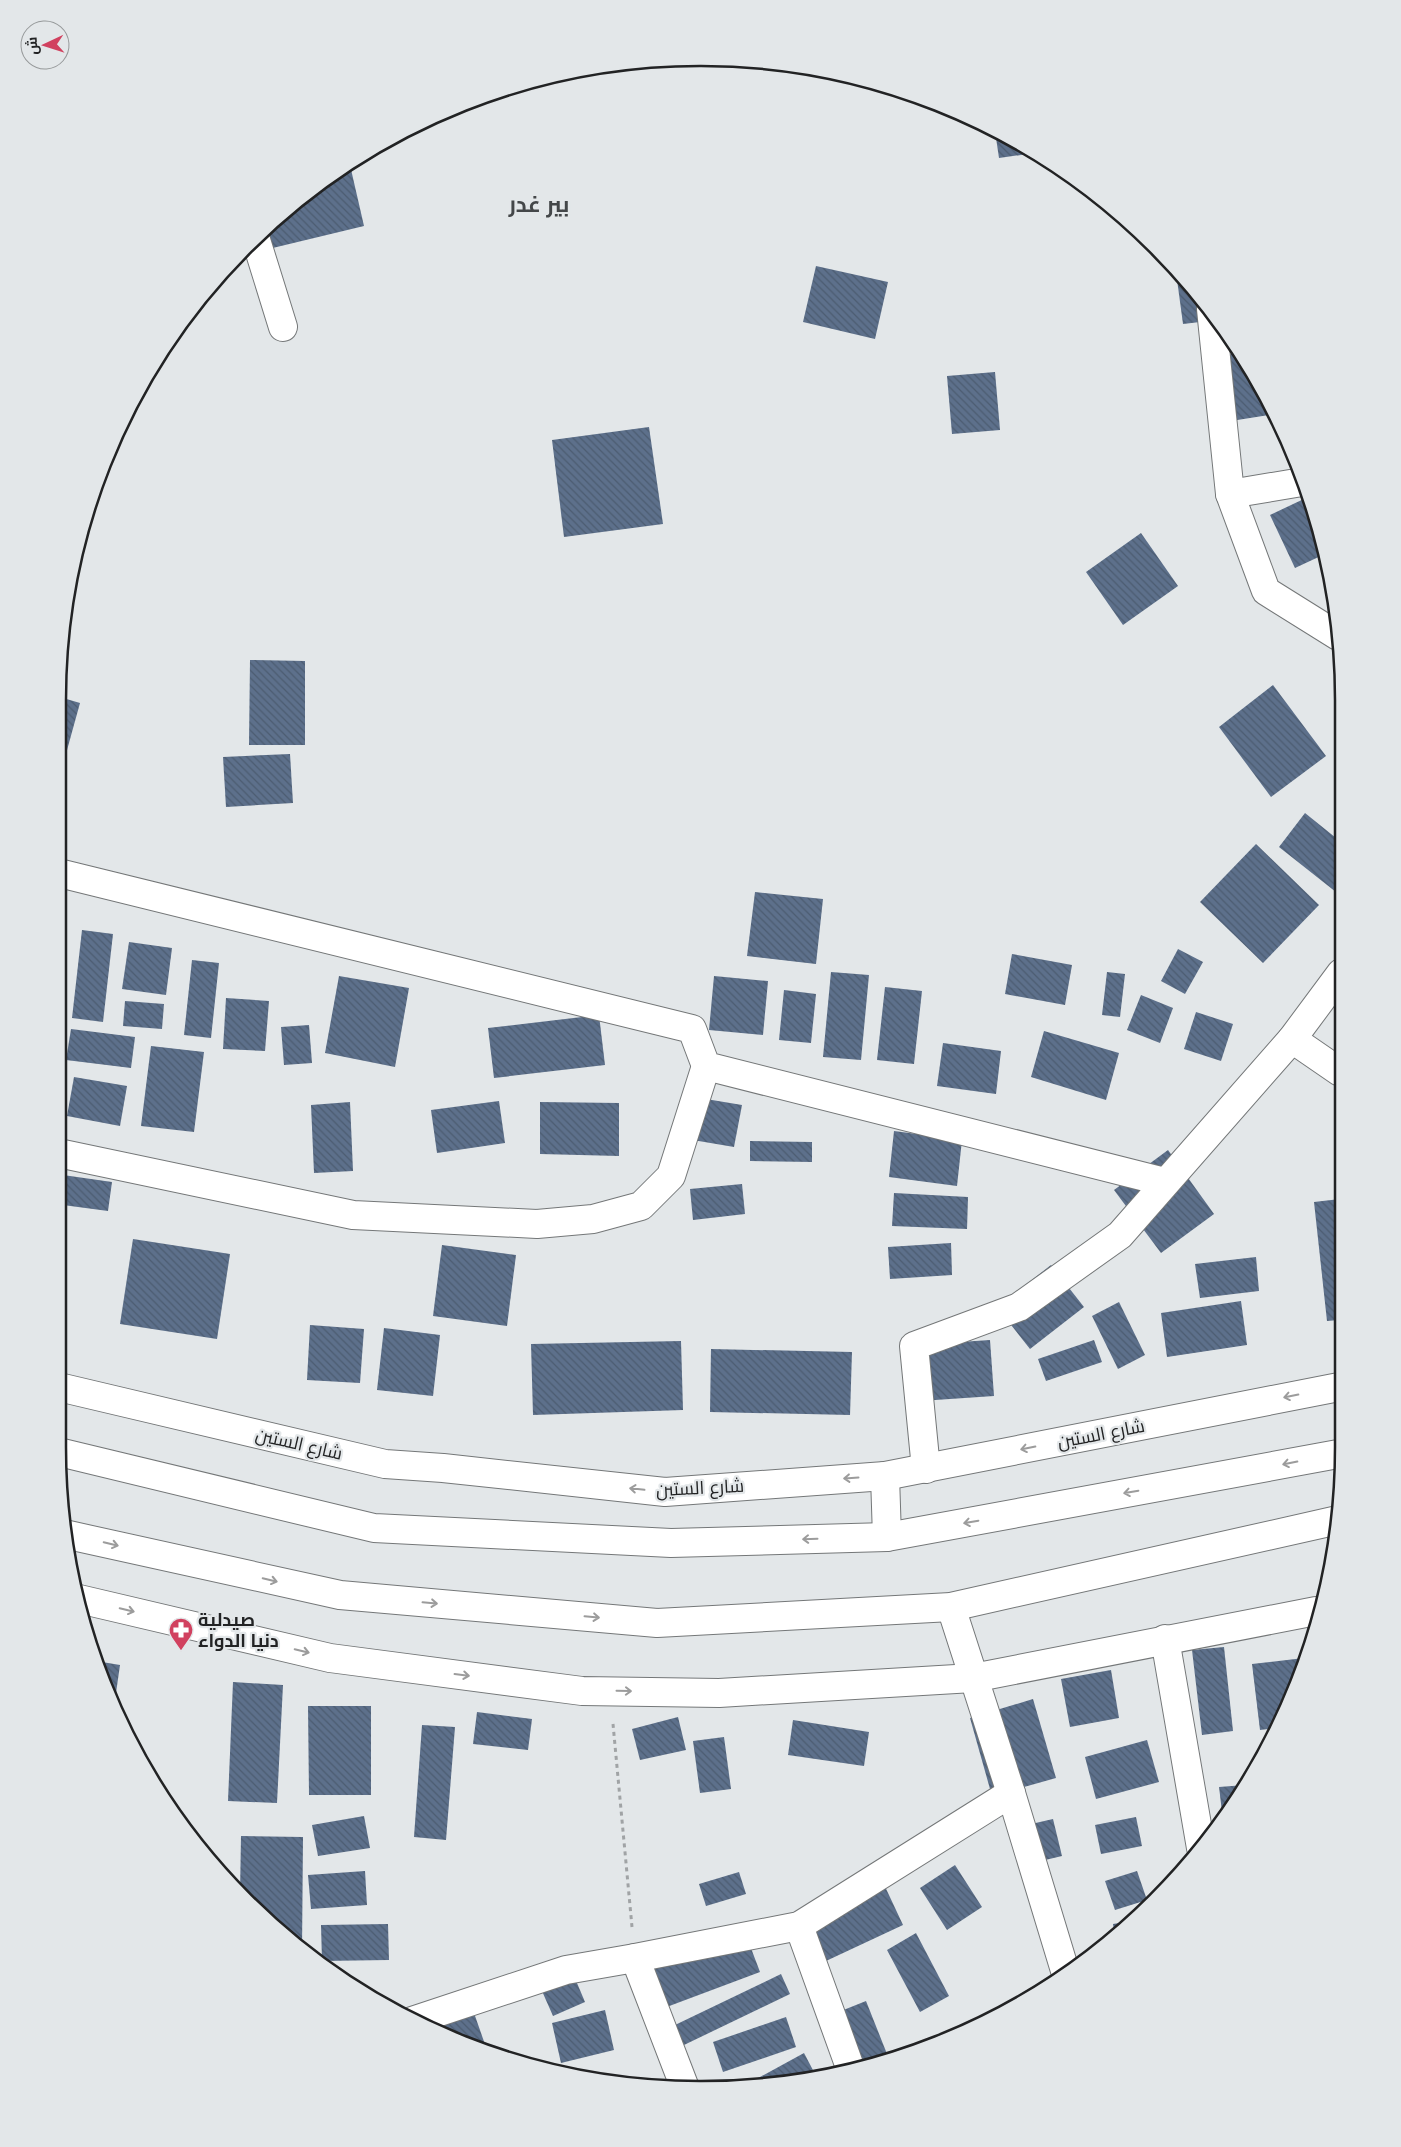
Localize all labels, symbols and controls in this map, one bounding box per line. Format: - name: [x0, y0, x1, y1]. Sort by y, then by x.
- north arrow: [20, 20, 70, 70]
- text: ش: [22, 36, 42, 55]
- district label: بير غدر: [508, 191, 569, 218]
- one-way arrow: [1283, 1392, 1299, 1402]
- street label: شارع الستين: [1055, 1415, 1147, 1454]
- street label: شارع الستين: [253, 1423, 345, 1466]
- one-way arrow: [1021, 1444, 1037, 1454]
- one-way arrow: [1283, 1458, 1299, 1468]
- one-way arrow: [843, 1473, 859, 1483]
- street label: شارع الستين: [655, 1475, 745, 1502]
- one-way arrow: [629, 1484, 645, 1494]
- one-way arrow: [1123, 1488, 1139, 1498]
- one-way arrow: [963, 1517, 979, 1527]
- one-way arrow: [802, 1534, 818, 1544]
- one-way arrow: [103, 1540, 119, 1549]
- one-way arrow: [261, 1576, 277, 1585]
- one-way arrow: [422, 1598, 438, 1608]
- one-way arrow: [118, 1606, 134, 1616]
- place label: صيدلية دنيا الدواء: [198, 1609, 279, 1652]
- one-way arrow: [584, 1612, 600, 1622]
- pharmacy icon: صيدلية دنيا الدواء: [168, 1617, 194, 1651]
- one-way arrow: [293, 1647, 309, 1656]
- one-way arrow: [454, 1670, 470, 1680]
- one-way arrow: [616, 1687, 632, 1696]

